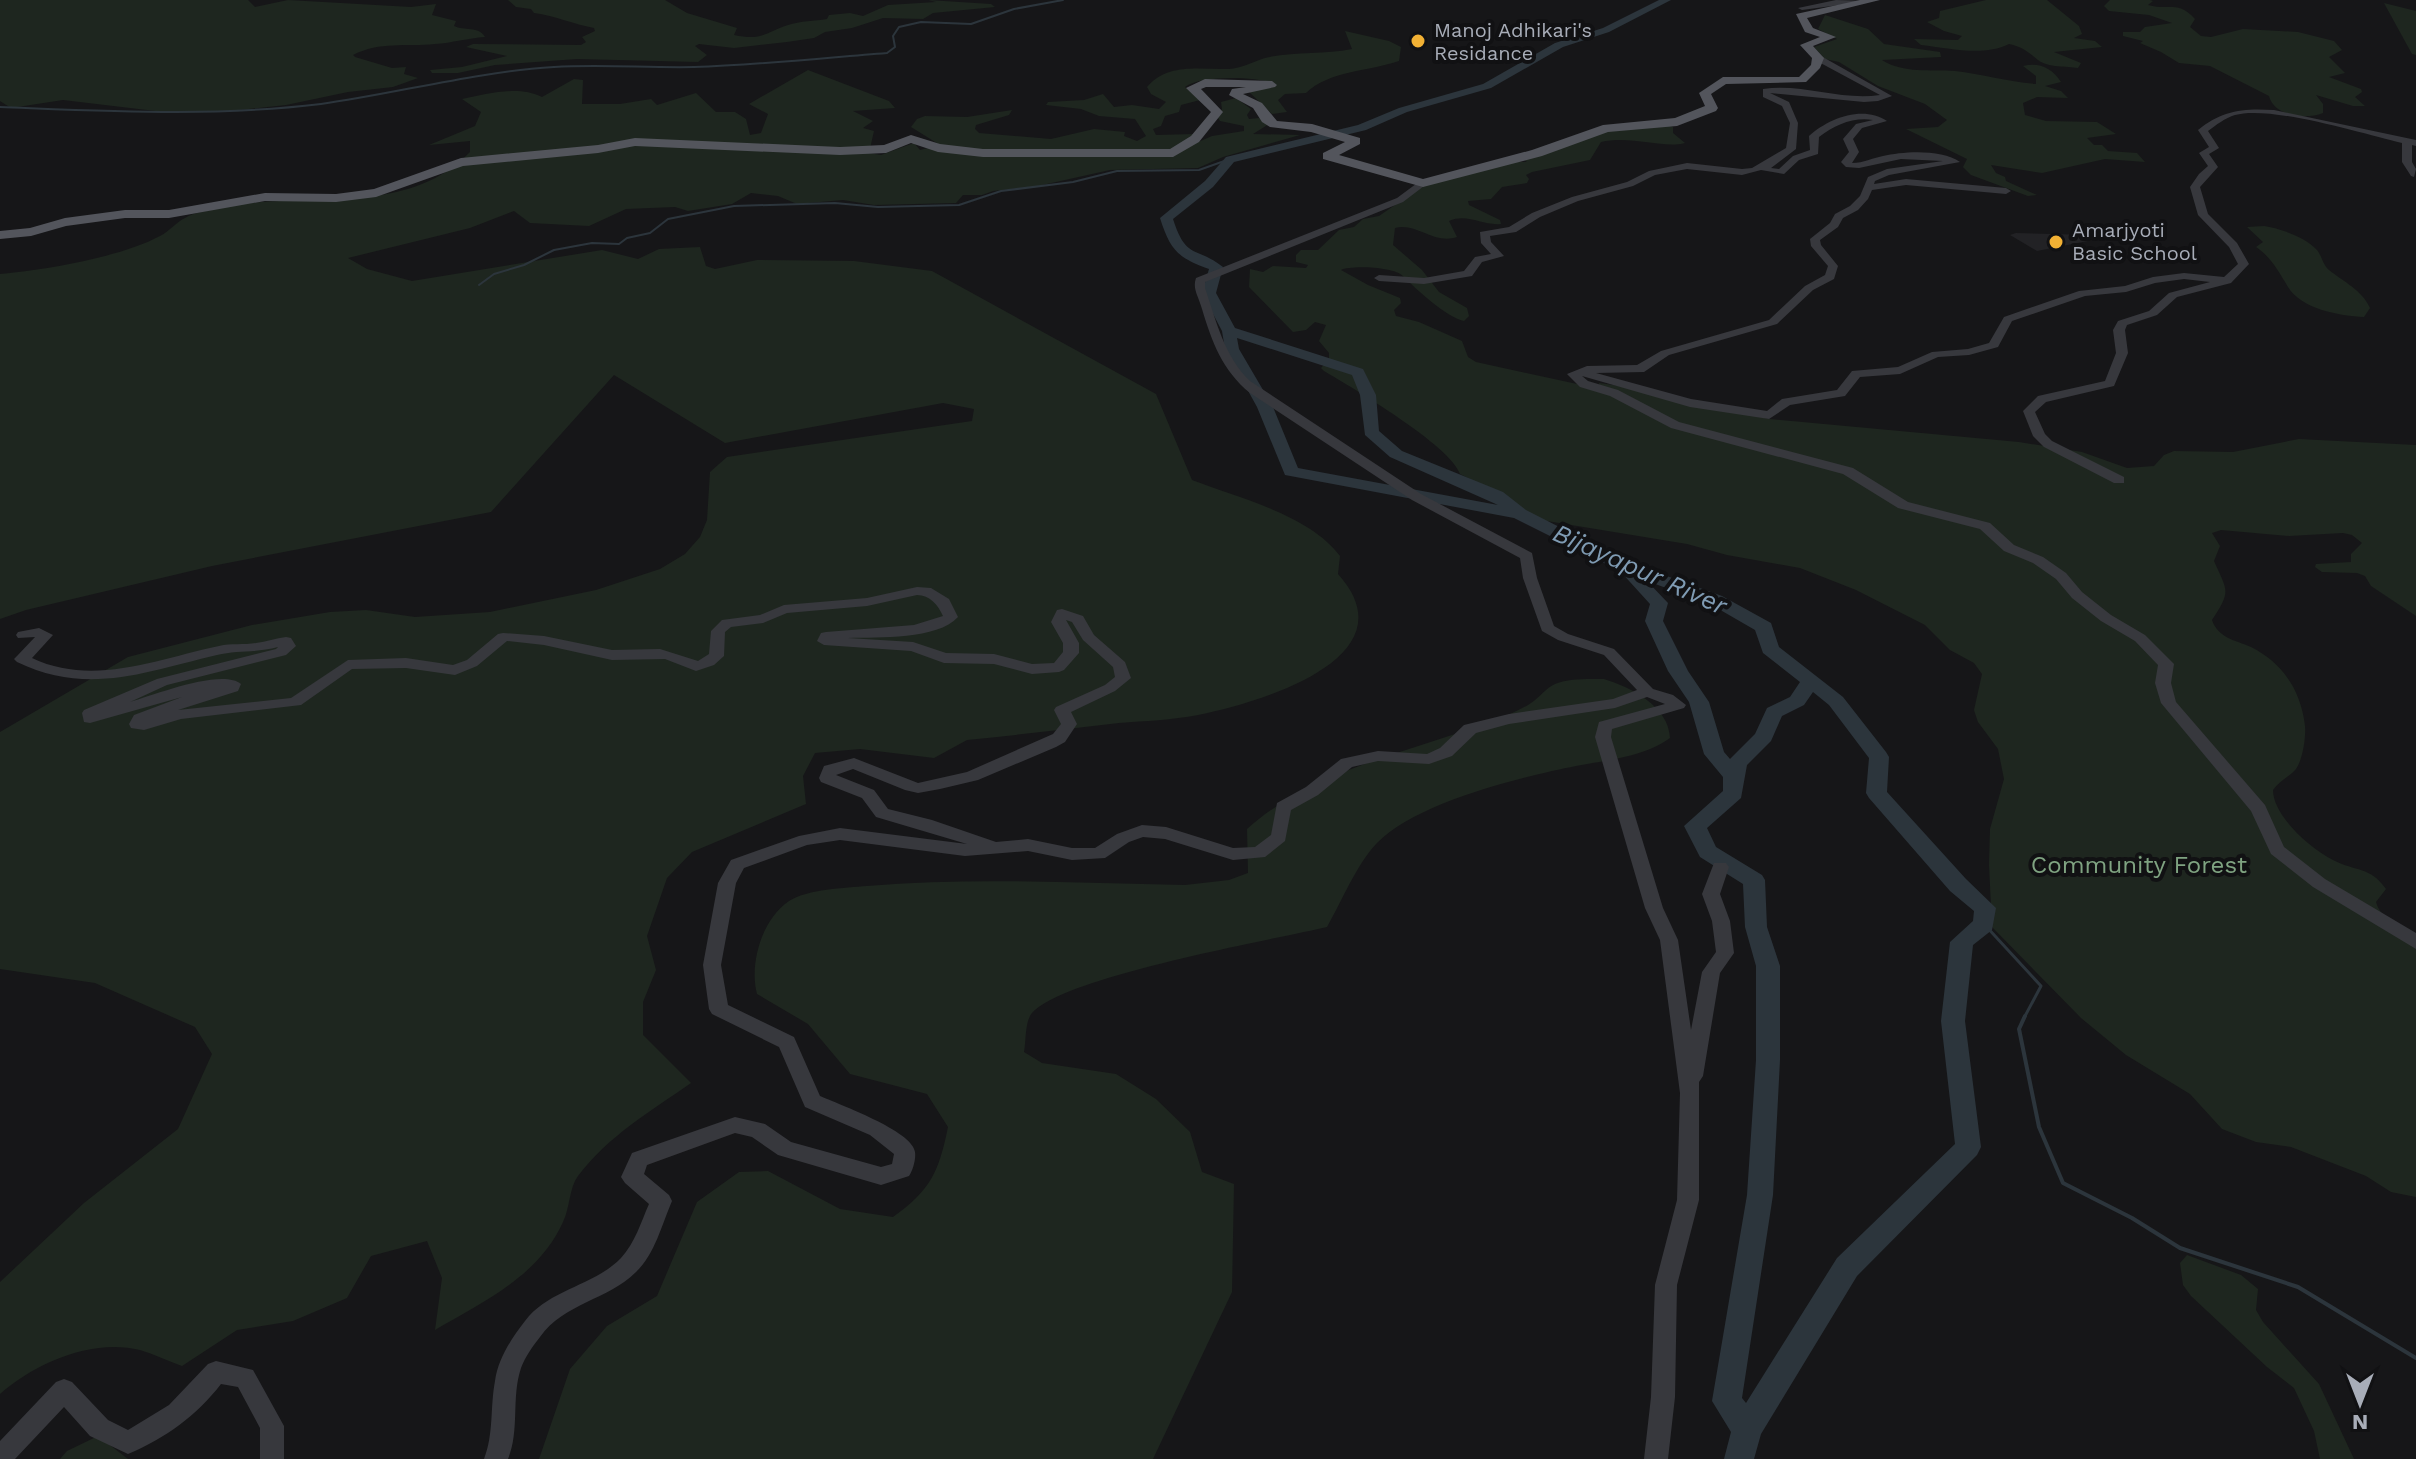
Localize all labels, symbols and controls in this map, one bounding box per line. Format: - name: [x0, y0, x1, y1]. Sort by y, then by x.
- place label: Manoj Adhikari's Residance: [1434, 18, 1592, 65]
- marker: Manoj Adhikari's Residance: [1409, 32, 1427, 50]
- place label: Amarjyoti Basic School: [2072, 218, 2197, 265]
- marker: Amarjyoti Basic School: [2047, 233, 2065, 251]
- water label: Bijayapur River: [1549, 517, 1732, 621]
- park label: Community Forest: [2031, 851, 2247, 879]
- north arrow: [2320, 1363, 2400, 1443]
- text: N: [2352, 1410, 2368, 1435]

